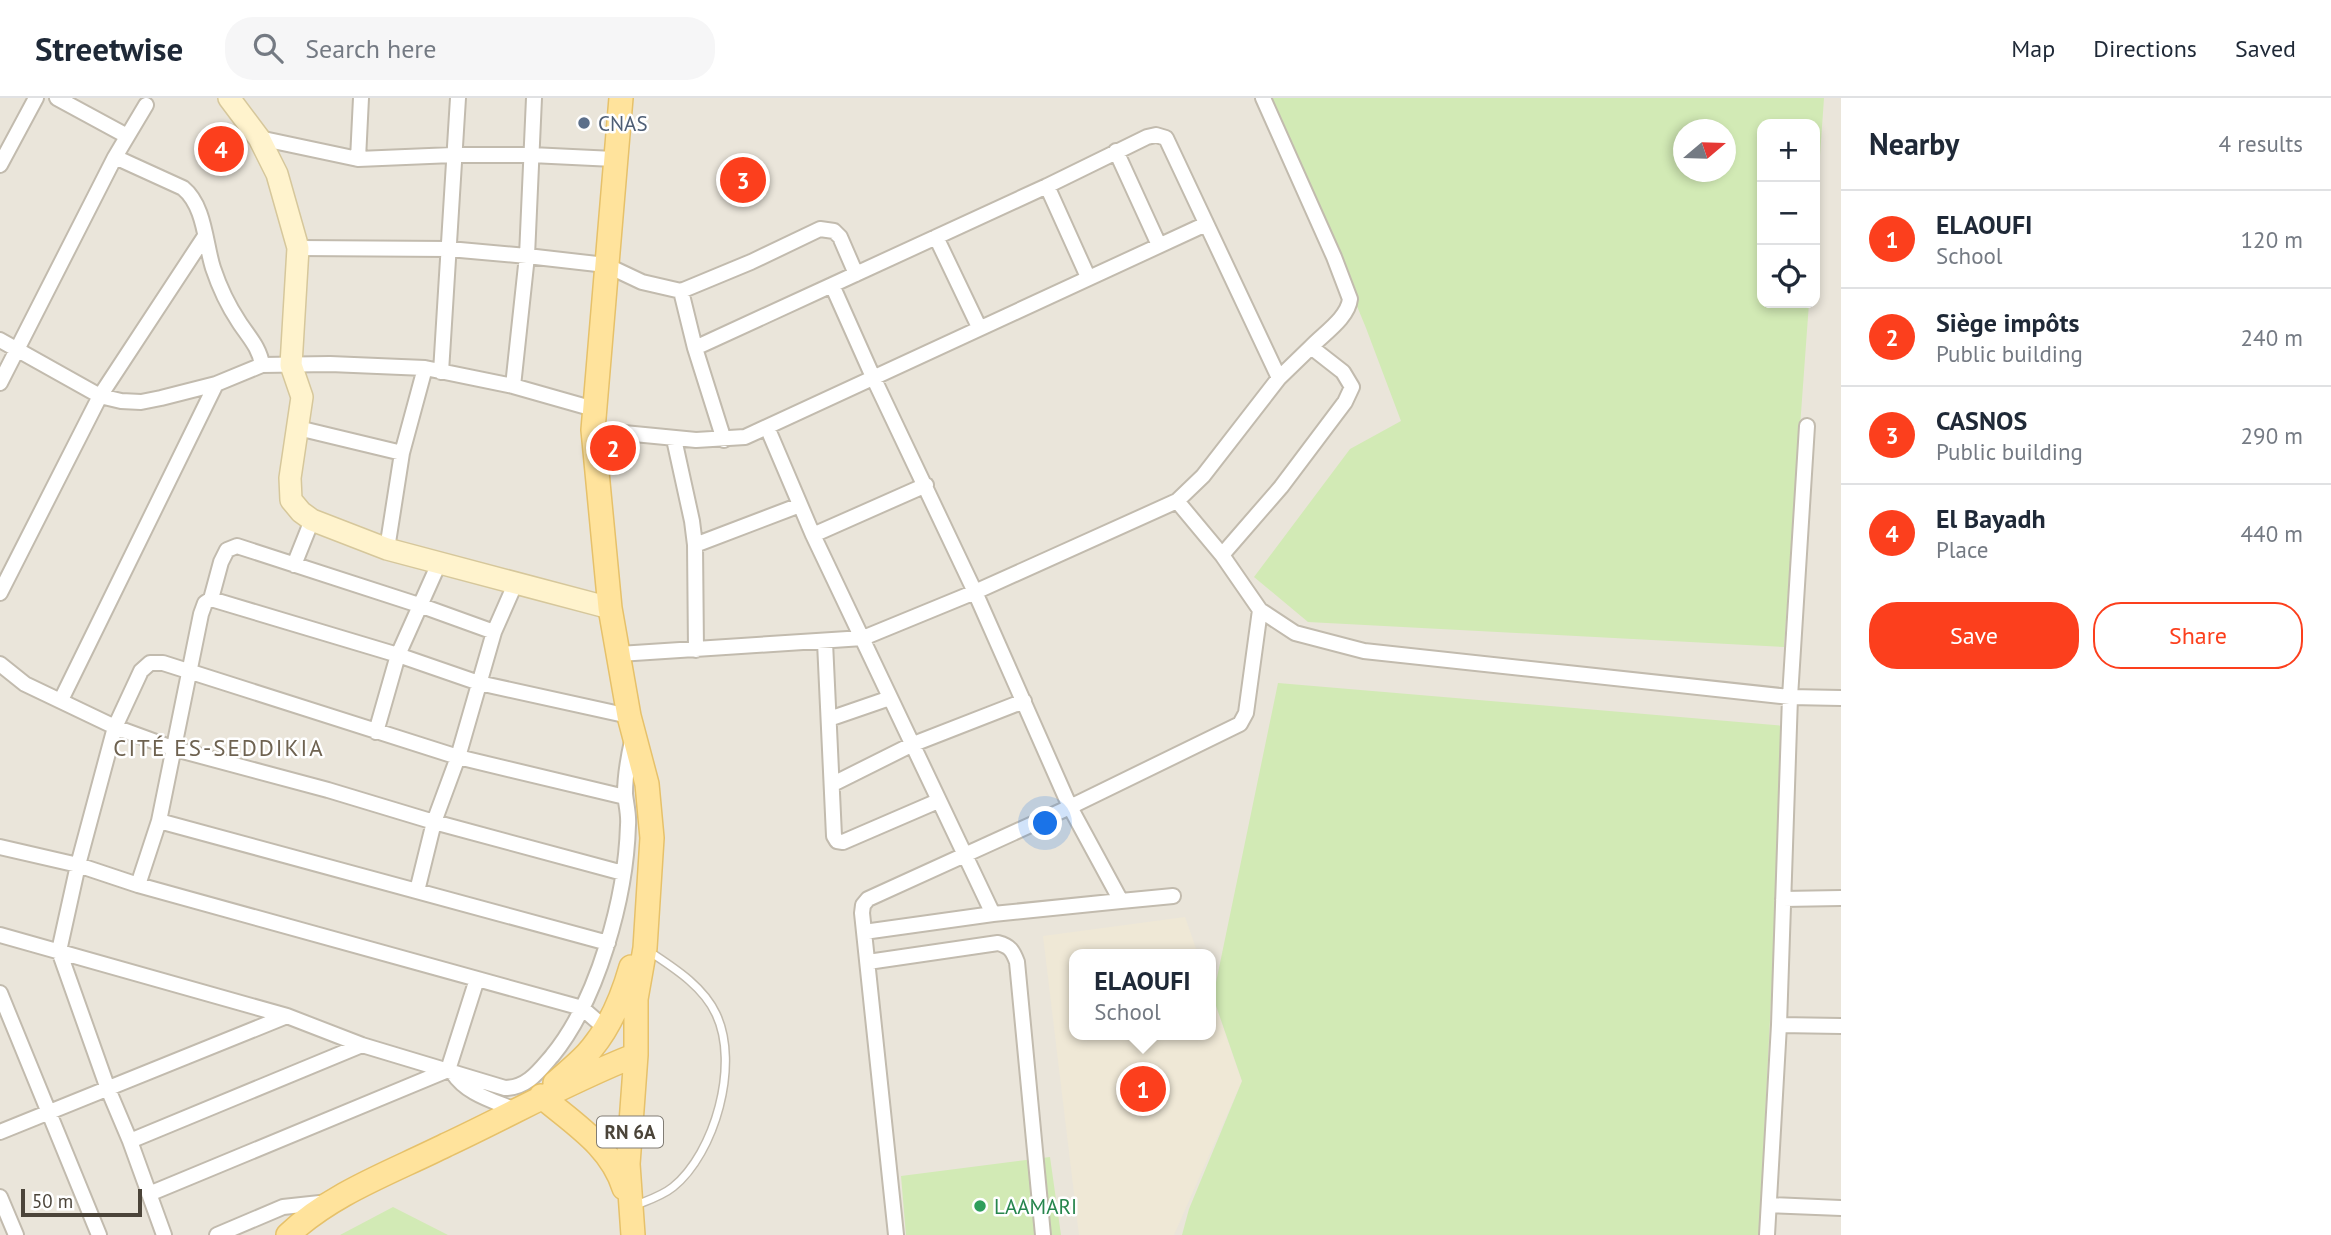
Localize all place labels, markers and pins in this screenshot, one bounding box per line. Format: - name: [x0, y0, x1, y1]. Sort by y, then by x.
- place label: CNAS: [598, 110, 648, 137]
- marker: CNAS: [576, 115, 592, 131]
- pin: 4: [198, 123, 244, 175]
- pin: 3: [720, 154, 766, 206]
- pin: 2: [590, 422, 636, 474]
- pin: 1: [1120, 1063, 1166, 1115]
- place label: LAAMARI: [994, 1193, 1077, 1220]
- marker: LAAMARI: [972, 1198, 988, 1214]

